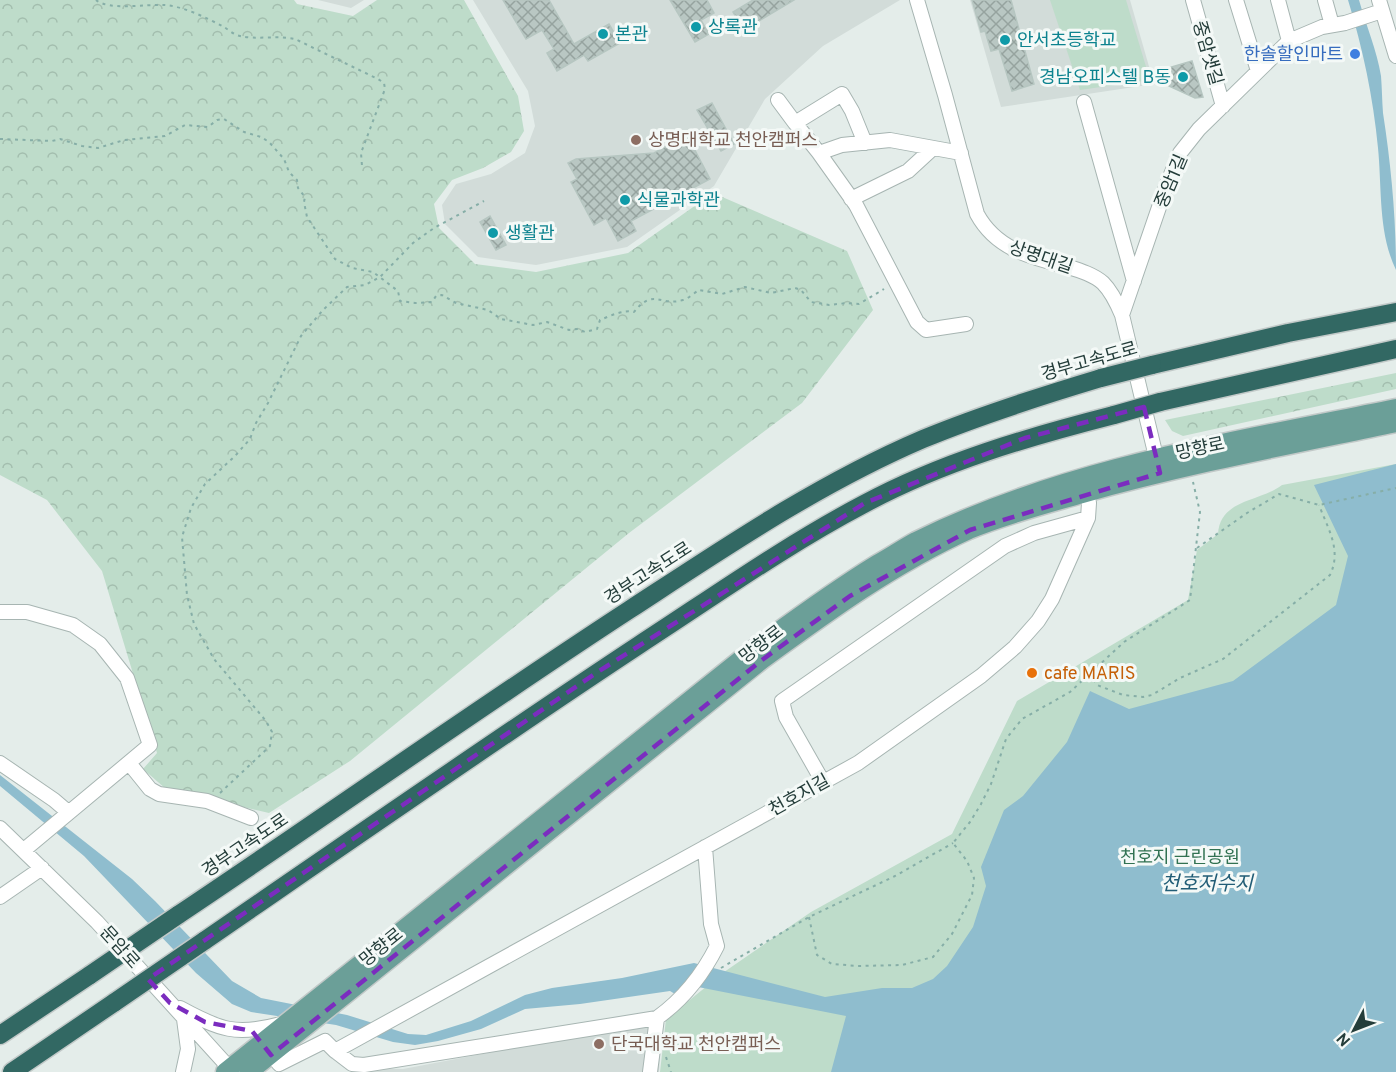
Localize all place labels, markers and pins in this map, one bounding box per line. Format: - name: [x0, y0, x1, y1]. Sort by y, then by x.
- place label: 상록관: [708, 17, 758, 40]
- marker: 상록관: [689, 20, 703, 34]
- place label: 본관: [615, 24, 649, 47]
- marker: 본관: [596, 27, 610, 41]
- place label: 안서초등학교: [1017, 30, 1116, 53]
- marker: 안서초등학교: [998, 33, 1012, 47]
- place label: 한솔할인마트: [1244, 44, 1343, 67]
- marker: 한솔할인마트: [1348, 47, 1362, 61]
- place label: 경남오피스텔 B동: [1039, 67, 1171, 90]
- marker: 경남오피스텔 B동: [1176, 70, 1190, 84]
- place label: 상명대학교 천안캠퍼스: [648, 130, 818, 153]
- marker: 상명대학교 천안캠퍼스: [629, 133, 643, 147]
- place label: 식물과학관: [637, 190, 720, 213]
- marker: 식물과학관: [618, 193, 632, 207]
- place label: 생활관: [505, 223, 555, 246]
- marker: 생활관: [486, 226, 500, 240]
- place label: cafe MARIS: [1044, 663, 1136, 686]
- marker: cafe MARIS: [1025, 666, 1039, 680]
- place label: 단국대학교 천안캠퍼스: [611, 1034, 781, 1057]
- marker: 단국대학교 천안캠퍼스: [592, 1037, 606, 1051]

